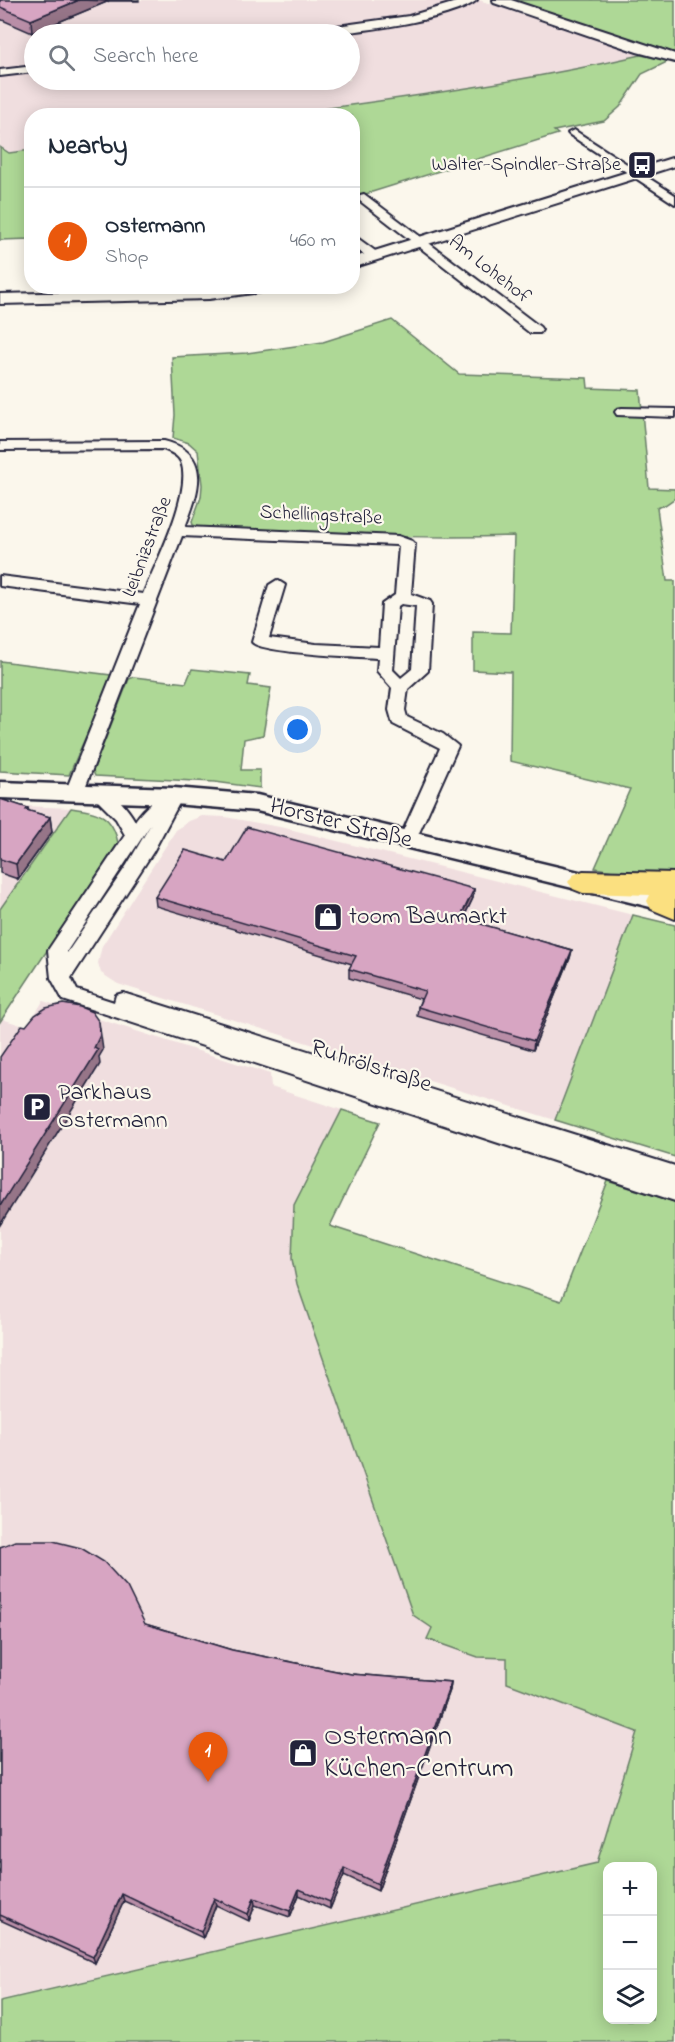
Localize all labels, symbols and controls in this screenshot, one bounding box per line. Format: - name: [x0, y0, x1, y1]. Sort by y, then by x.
- search box: [24, 24, 360, 90]
- icon: search: [45, 41, 78, 74]
- text: Search here: [93, 41, 198, 73]
- text: Nearby: [48, 128, 127, 166]
- bus stop icon: Walter-Spindler-Straße: [626, 149, 658, 181]
- place label: Walter-Spindler-Straße: [432, 151, 621, 180]
- text: Ostermann: [105, 211, 205, 243]
- text: 1: [64, 227, 71, 256]
- text: 460 m: [290, 227, 336, 256]
- street label: Am Lohehof: [442, 229, 537, 312]
- text: Shop: [105, 243, 149, 272]
- street label: Leibnizstraße: [116, 492, 180, 602]
- street label: Schellingstraße: [259, 498, 383, 535]
- your location: [283, 715, 312, 744]
- street label: Horster Straße: [266, 789, 416, 859]
- place label: toom Baumarkt: [349, 900, 507, 935]
- shop icon: toom Baumarkt: [312, 901, 344, 933]
- street label: Ruhrölstraße: [306, 1031, 436, 1103]
- place label: Parkhaus Ostermann: [58, 1076, 168, 1139]
- parking icon: Parkhaus Ostermann: [21, 1091, 53, 1123]
- place label: Ostermann Küchen-Centrum: [324, 1717, 514, 1790]
- pin: 1: [188, 1732, 228, 1782]
- shop icon: Ostermann Küchen-Centrum: [287, 1737, 319, 1769]
- map controls: [603, 1862, 657, 2024]
- button: +: [603, 1862, 657, 1916]
- button: −: [603, 1916, 657, 1970]
- button: layers: [603, 1970, 657, 2024]

